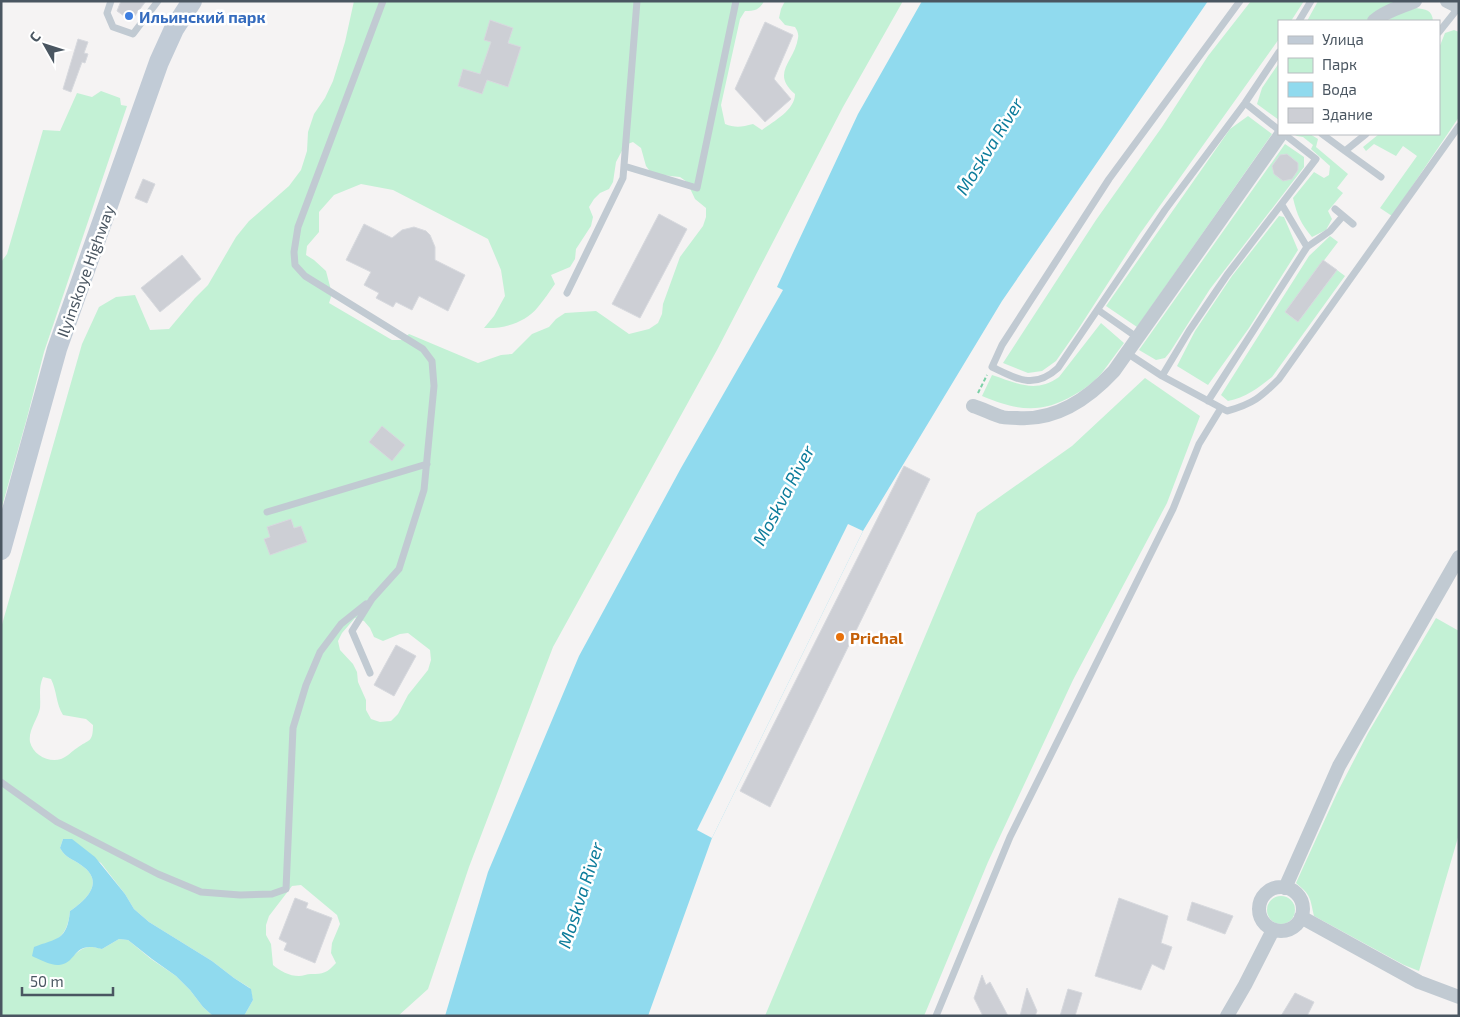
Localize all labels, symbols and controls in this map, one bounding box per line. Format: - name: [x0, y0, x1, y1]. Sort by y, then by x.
- place label: Ильинский парк: [139, 7, 266, 26]
- marker: Ильинский парк: [123, 10, 135, 22]
- north arrow: [20, 20, 70, 70]
- legend: [1278, 20, 1440, 135]
- text: С: [25, 28, 44, 45]
- text: Улица: [1322, 30, 1364, 48]
- text: Парк: [1322, 55, 1357, 73]
- text: Вода: [1322, 80, 1357, 98]
- water label: Moskva River: [950, 93, 1028, 199]
- text: Здание: [1322, 105, 1373, 123]
- street label: Ilyinskoye Highway: [52, 202, 118, 340]
- water label: Moskva River: [747, 440, 819, 549]
- place label: Prichal: [850, 628, 904, 647]
- marker: Prichal: [834, 631, 846, 643]
- water label: Moskva River: [553, 838, 608, 951]
- scale bar: [22, 964, 114, 996]
- text: 50 m: [30, 972, 64, 990]

